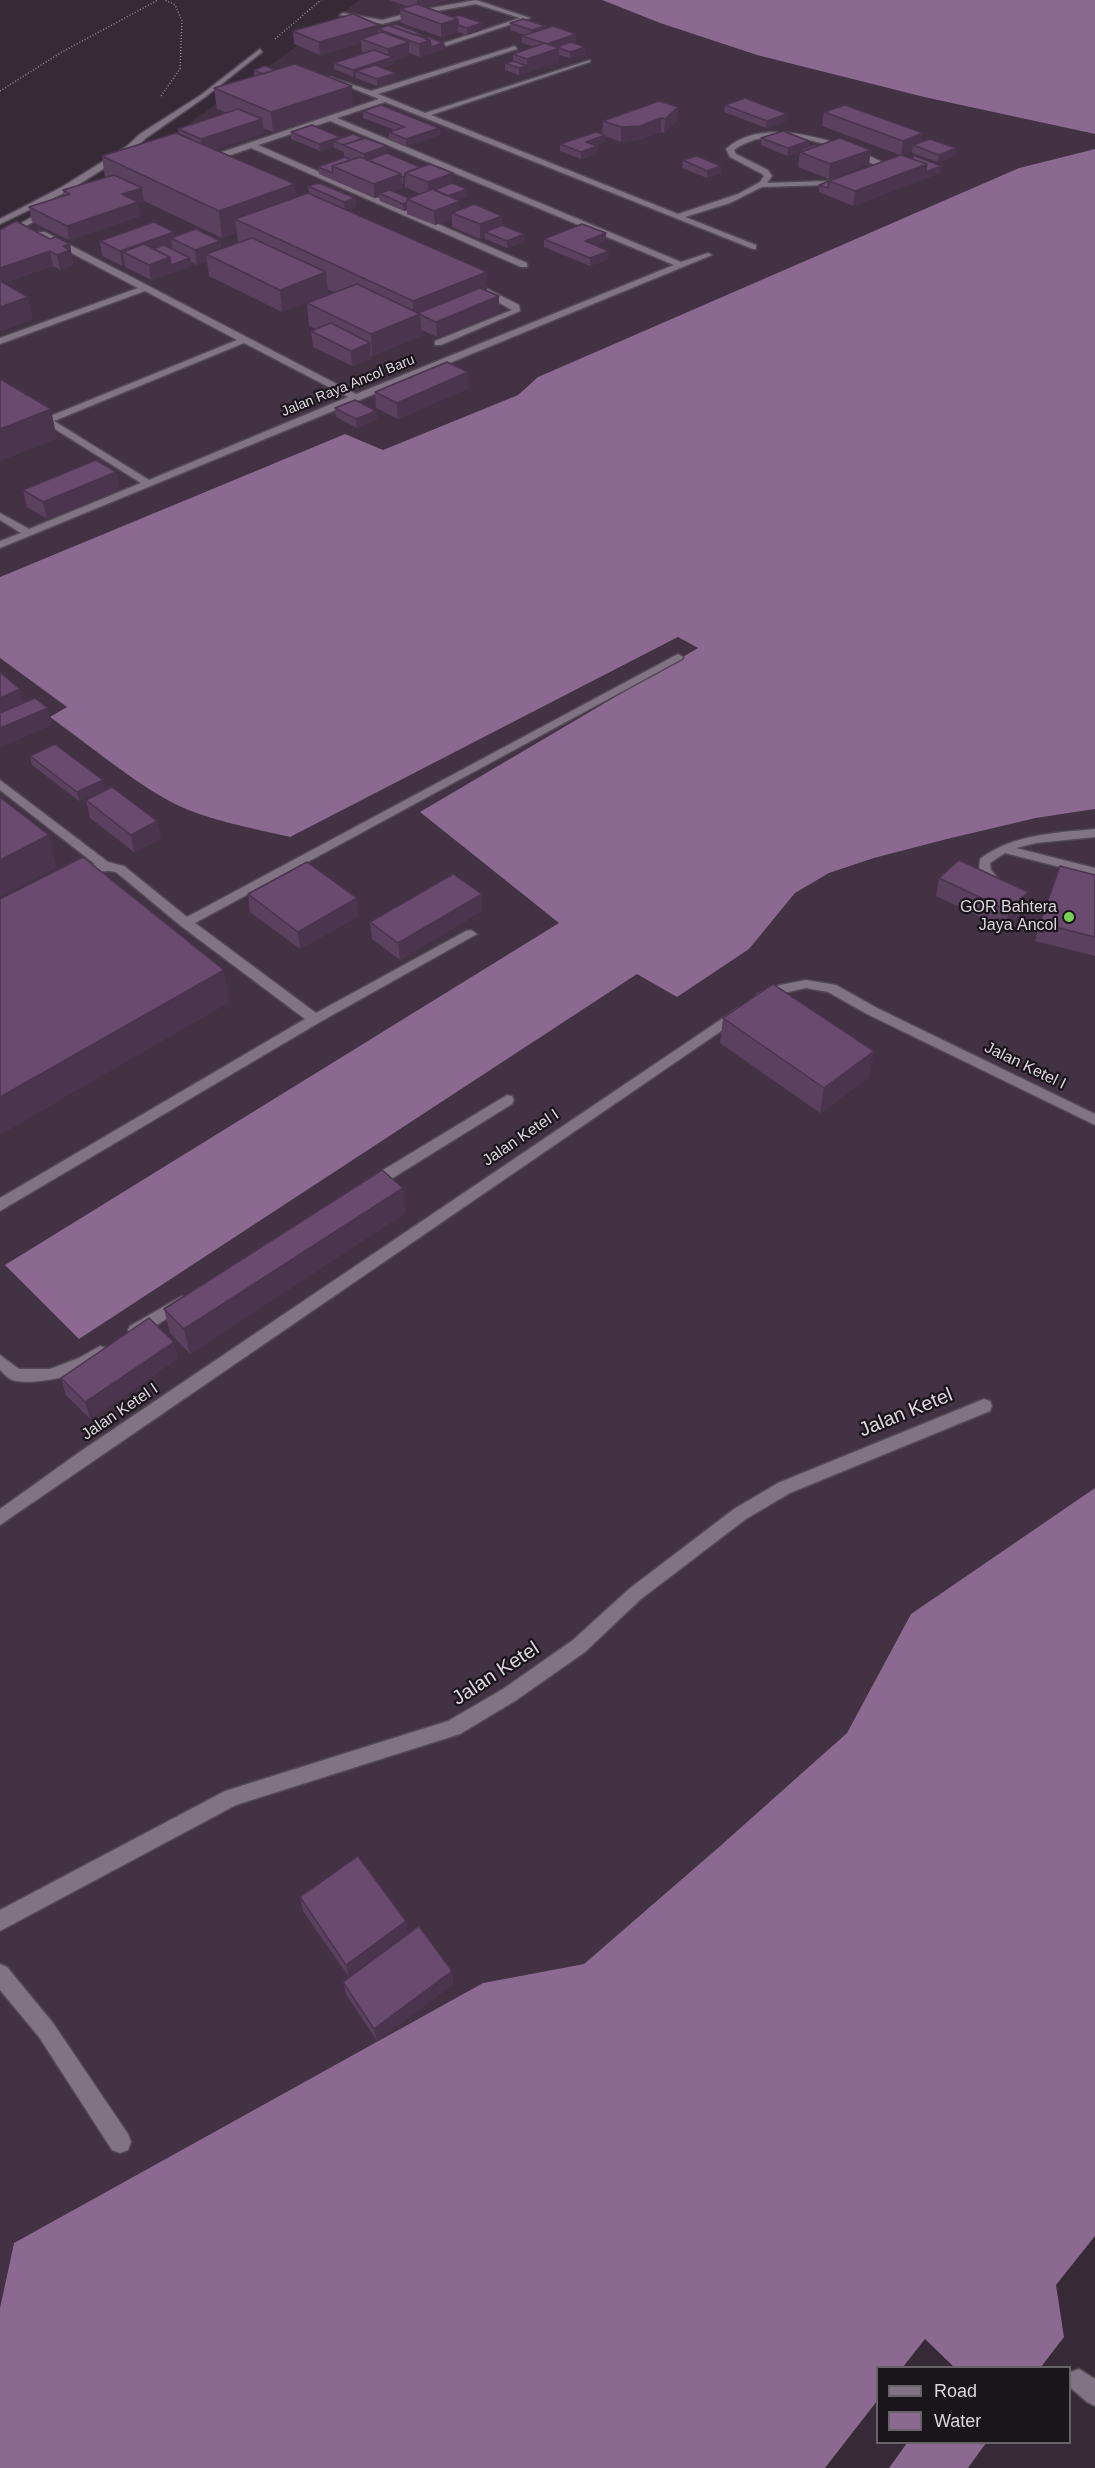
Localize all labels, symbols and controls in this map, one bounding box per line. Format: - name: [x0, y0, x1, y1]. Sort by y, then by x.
- street label: Jalan Raya Ancol Baru: [279, 352, 417, 420]
- place label: GOR Bahtera Jaya Ancol: [960, 898, 1057, 936]
- marker: GOR Bahtera Jaya Ancol: [1062, 910, 1076, 924]
- street label: Jalan Ketel I: [981, 1038, 1069, 1094]
- street label: Jalan Ketel I: [479, 1105, 563, 1171]
- street label: Jalan Ketel I: [78, 1379, 162, 1445]
- street label: Jalan Ketel: [856, 1383, 956, 1443]
- street label: Jalan Ketel: [448, 1637, 544, 1711]
- legend: [876, 2366, 1071, 2444]
- text: Road: [934, 2381, 977, 2401]
- text: Water: [934, 2411, 981, 2431]

